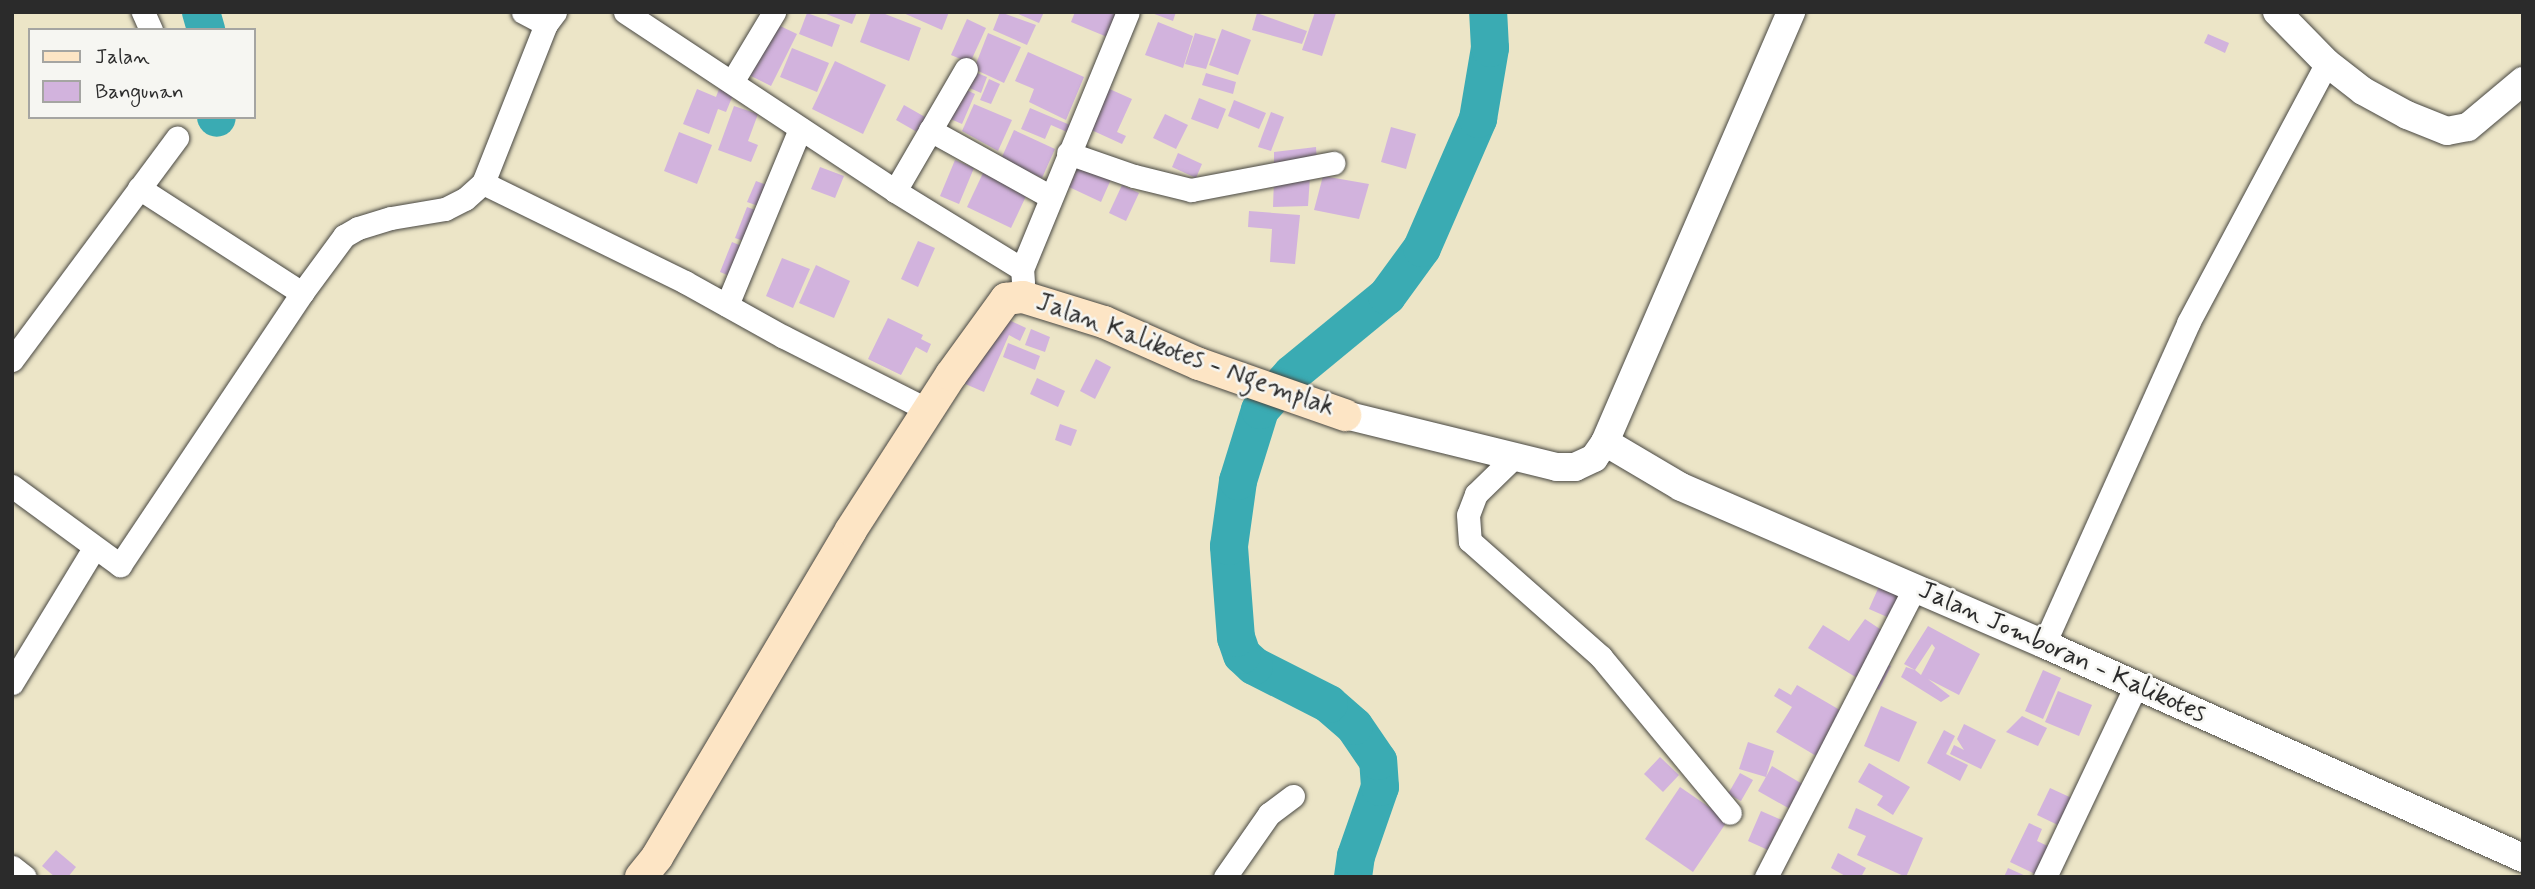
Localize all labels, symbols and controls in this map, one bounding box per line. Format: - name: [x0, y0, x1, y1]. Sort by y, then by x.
- legend: [28, 28, 256, 119]
- text: Jalan: [95, 43, 150, 71]
- text: Bangunan: [95, 78, 184, 106]
- street label: Jalan Kalikotes - Ngemplak: [1032, 288, 1338, 424]
- street label: Jalan Jomboran - Kalikotes: [1912, 575, 2212, 731]

